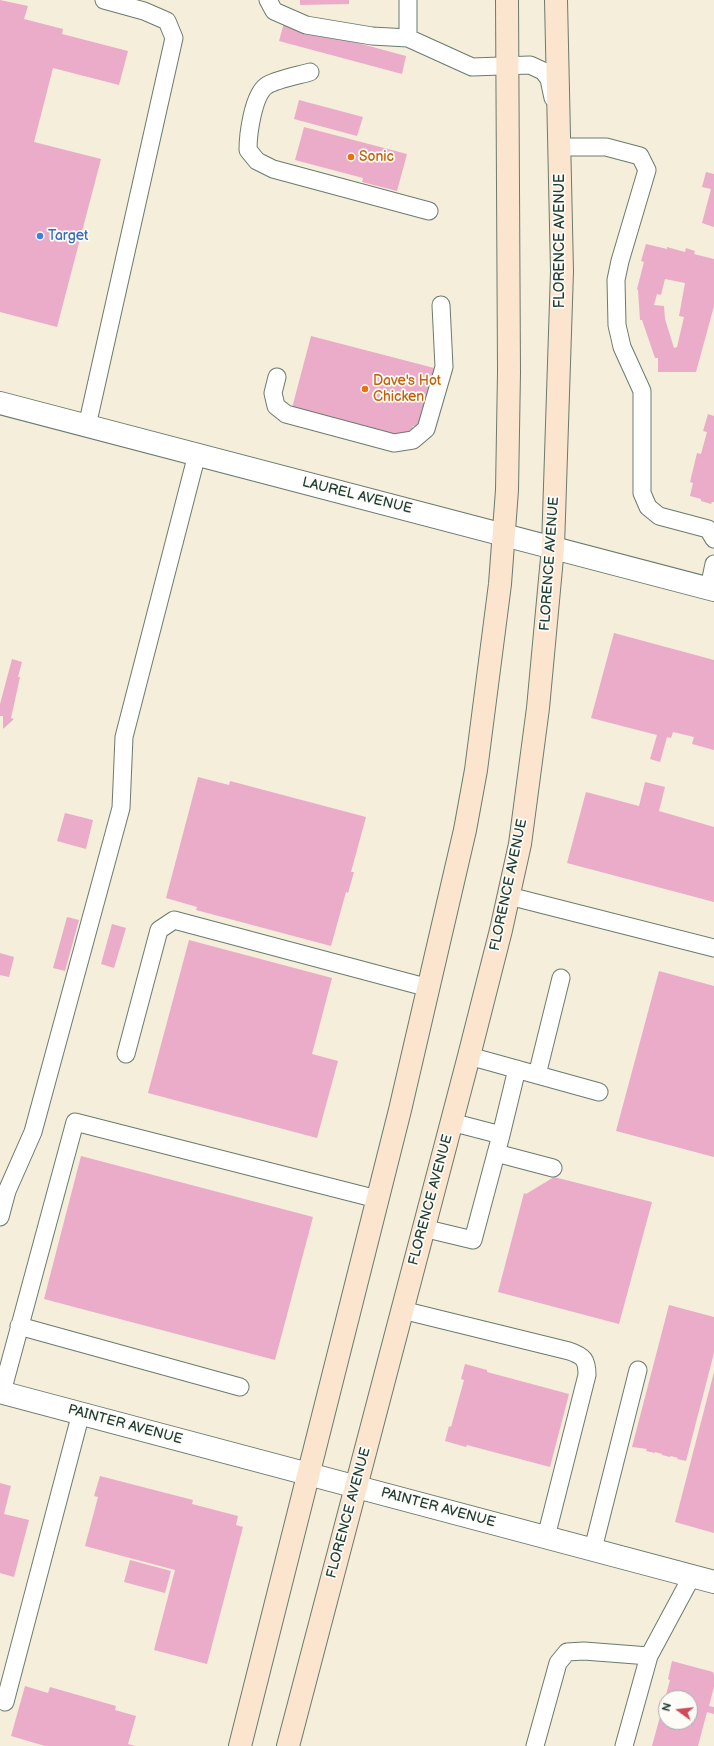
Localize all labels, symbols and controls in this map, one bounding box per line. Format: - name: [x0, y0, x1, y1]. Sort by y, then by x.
- place label: Sonic: [359, 149, 394, 165]
- marker: Sonic: [346, 152, 356, 162]
- street label: FLORENCE AVENUE: [552, 174, 568, 308]
- place label: Target: [48, 228, 88, 244]
- marker: Target: [35, 231, 45, 241]
- place label: Dave's Hot Chicken: [373, 373, 441, 406]
- marker: Dave's Hot Chicken: [360, 384, 370, 394]
- street label: LAUREL AVENUE: [300, 474, 414, 518]
- street label: FLORENCE AVENUE: [537, 496, 563, 632]
- street label: FLORENCE AVENUE: [487, 817, 531, 953]
- street label: FLORENCE AVENUE: [405, 1133, 457, 1267]
- street label: PAINTER AVENUE: [66, 1402, 184, 1448]
- street label: FLORENCE AVENUE: [323, 1446, 375, 1580]
- street label: PAINTER AVENUE: [379, 1485, 497, 1531]
- north arrow: [658, 1690, 698, 1730]
- text: N: [660, 1701, 674, 1713]

